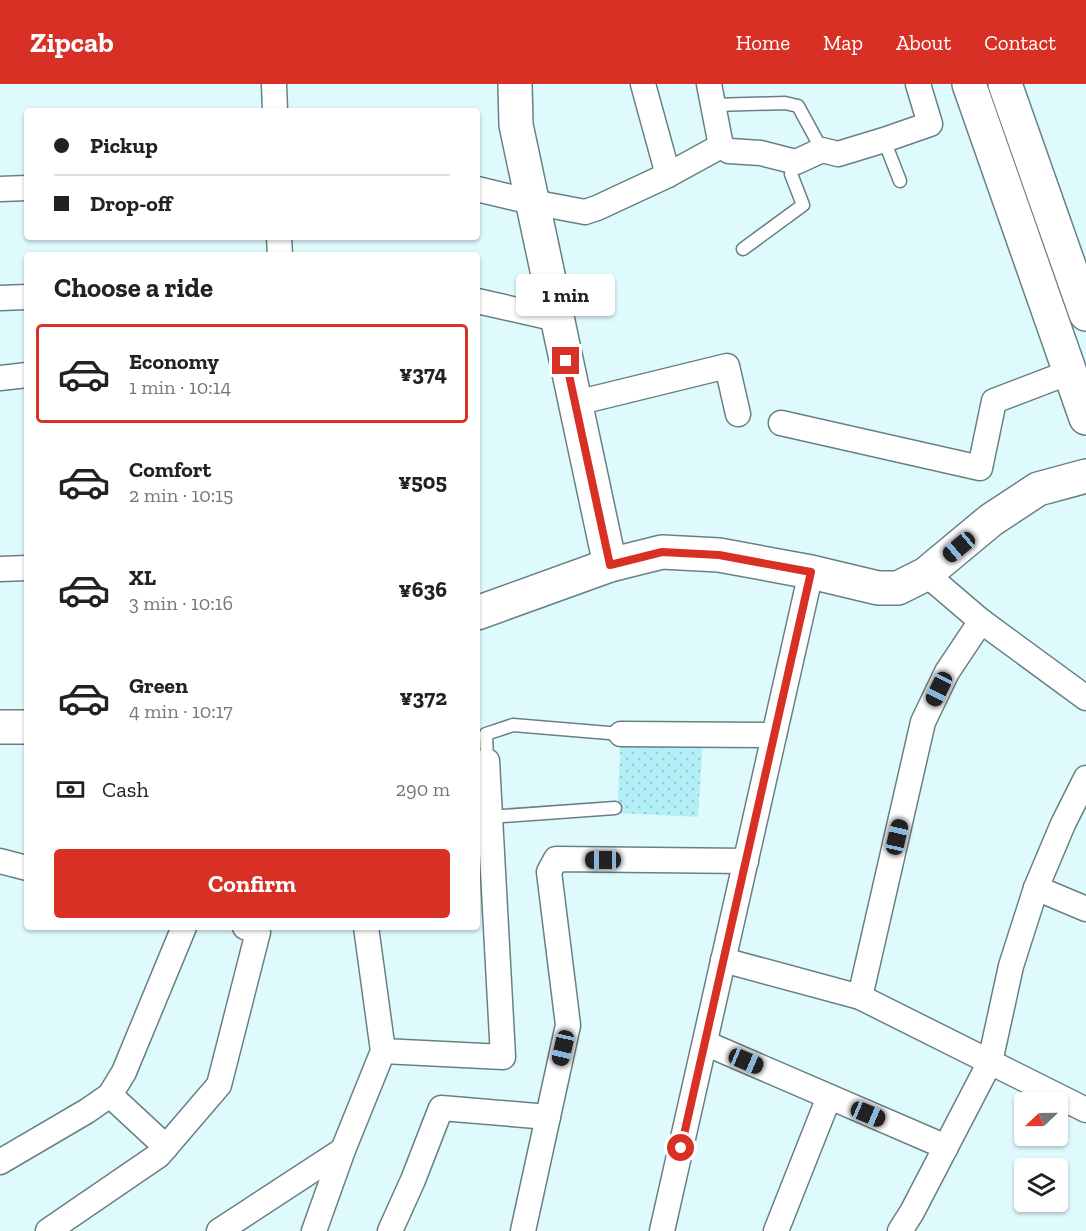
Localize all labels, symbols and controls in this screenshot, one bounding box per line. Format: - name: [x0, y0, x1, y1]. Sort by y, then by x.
- text: Zipcab: [30, 26, 114, 59]
- text: Home: [736, 30, 790, 55]
- text: Map: [823, 30, 863, 55]
- text: About: [896, 30, 951, 55]
- text: Contact: [984, 30, 1056, 55]
- text: Pickup: [90, 132, 158, 159]
- text: Drop-off: [90, 190, 172, 217]
- text: Choose a ride: [54, 272, 213, 304]
- callout: 1 min: [516, 274, 616, 316]
- text: 1 min: [542, 283, 589, 307]
- icon: car: [57, 347, 111, 401]
- route end: [552, 347, 579, 374]
- text: Economy: [129, 348, 219, 375]
- text: ¥374: [399, 360, 447, 387]
- text: 1 min · 10:14: [129, 375, 231, 399]
- icon: car: [57, 455, 111, 509]
- text: Comfort: [129, 456, 211, 483]
- text: ¥505: [398, 468, 447, 495]
- text: 2 min · 10:15: [129, 483, 233, 507]
- car: [939, 529, 979, 565]
- icon: car: [57, 563, 111, 617]
- text: XL: [129, 564, 156, 591]
- text: ¥636: [399, 576, 447, 603]
- text: 3 min · 10:16: [129, 591, 233, 615]
- car: [923, 669, 955, 709]
- icon: car: [57, 671, 111, 725]
- text: Green: [129, 672, 188, 699]
- text: ¥372: [399, 684, 447, 711]
- text: 4 min · 10:17: [129, 699, 233, 723]
- icon: cash: [54, 773, 87, 806]
- text: Cash: [102, 776, 149, 803]
- text: 290 m: [396, 777, 450, 801]
- car: [884, 817, 910, 857]
- button: Confirm: [54, 849, 450, 918]
- car: [585, 851, 621, 869]
- car: [550, 1028, 576, 1068]
- car: [726, 1046, 766, 1076]
- north arrow: [1014, 1092, 1068, 1146]
- map controls: [1014, 1092, 1068, 1212]
- car: [848, 1099, 888, 1129]
- route start: [667, 1134, 694, 1161]
- button: layers: [1014, 1158, 1068, 1212]

